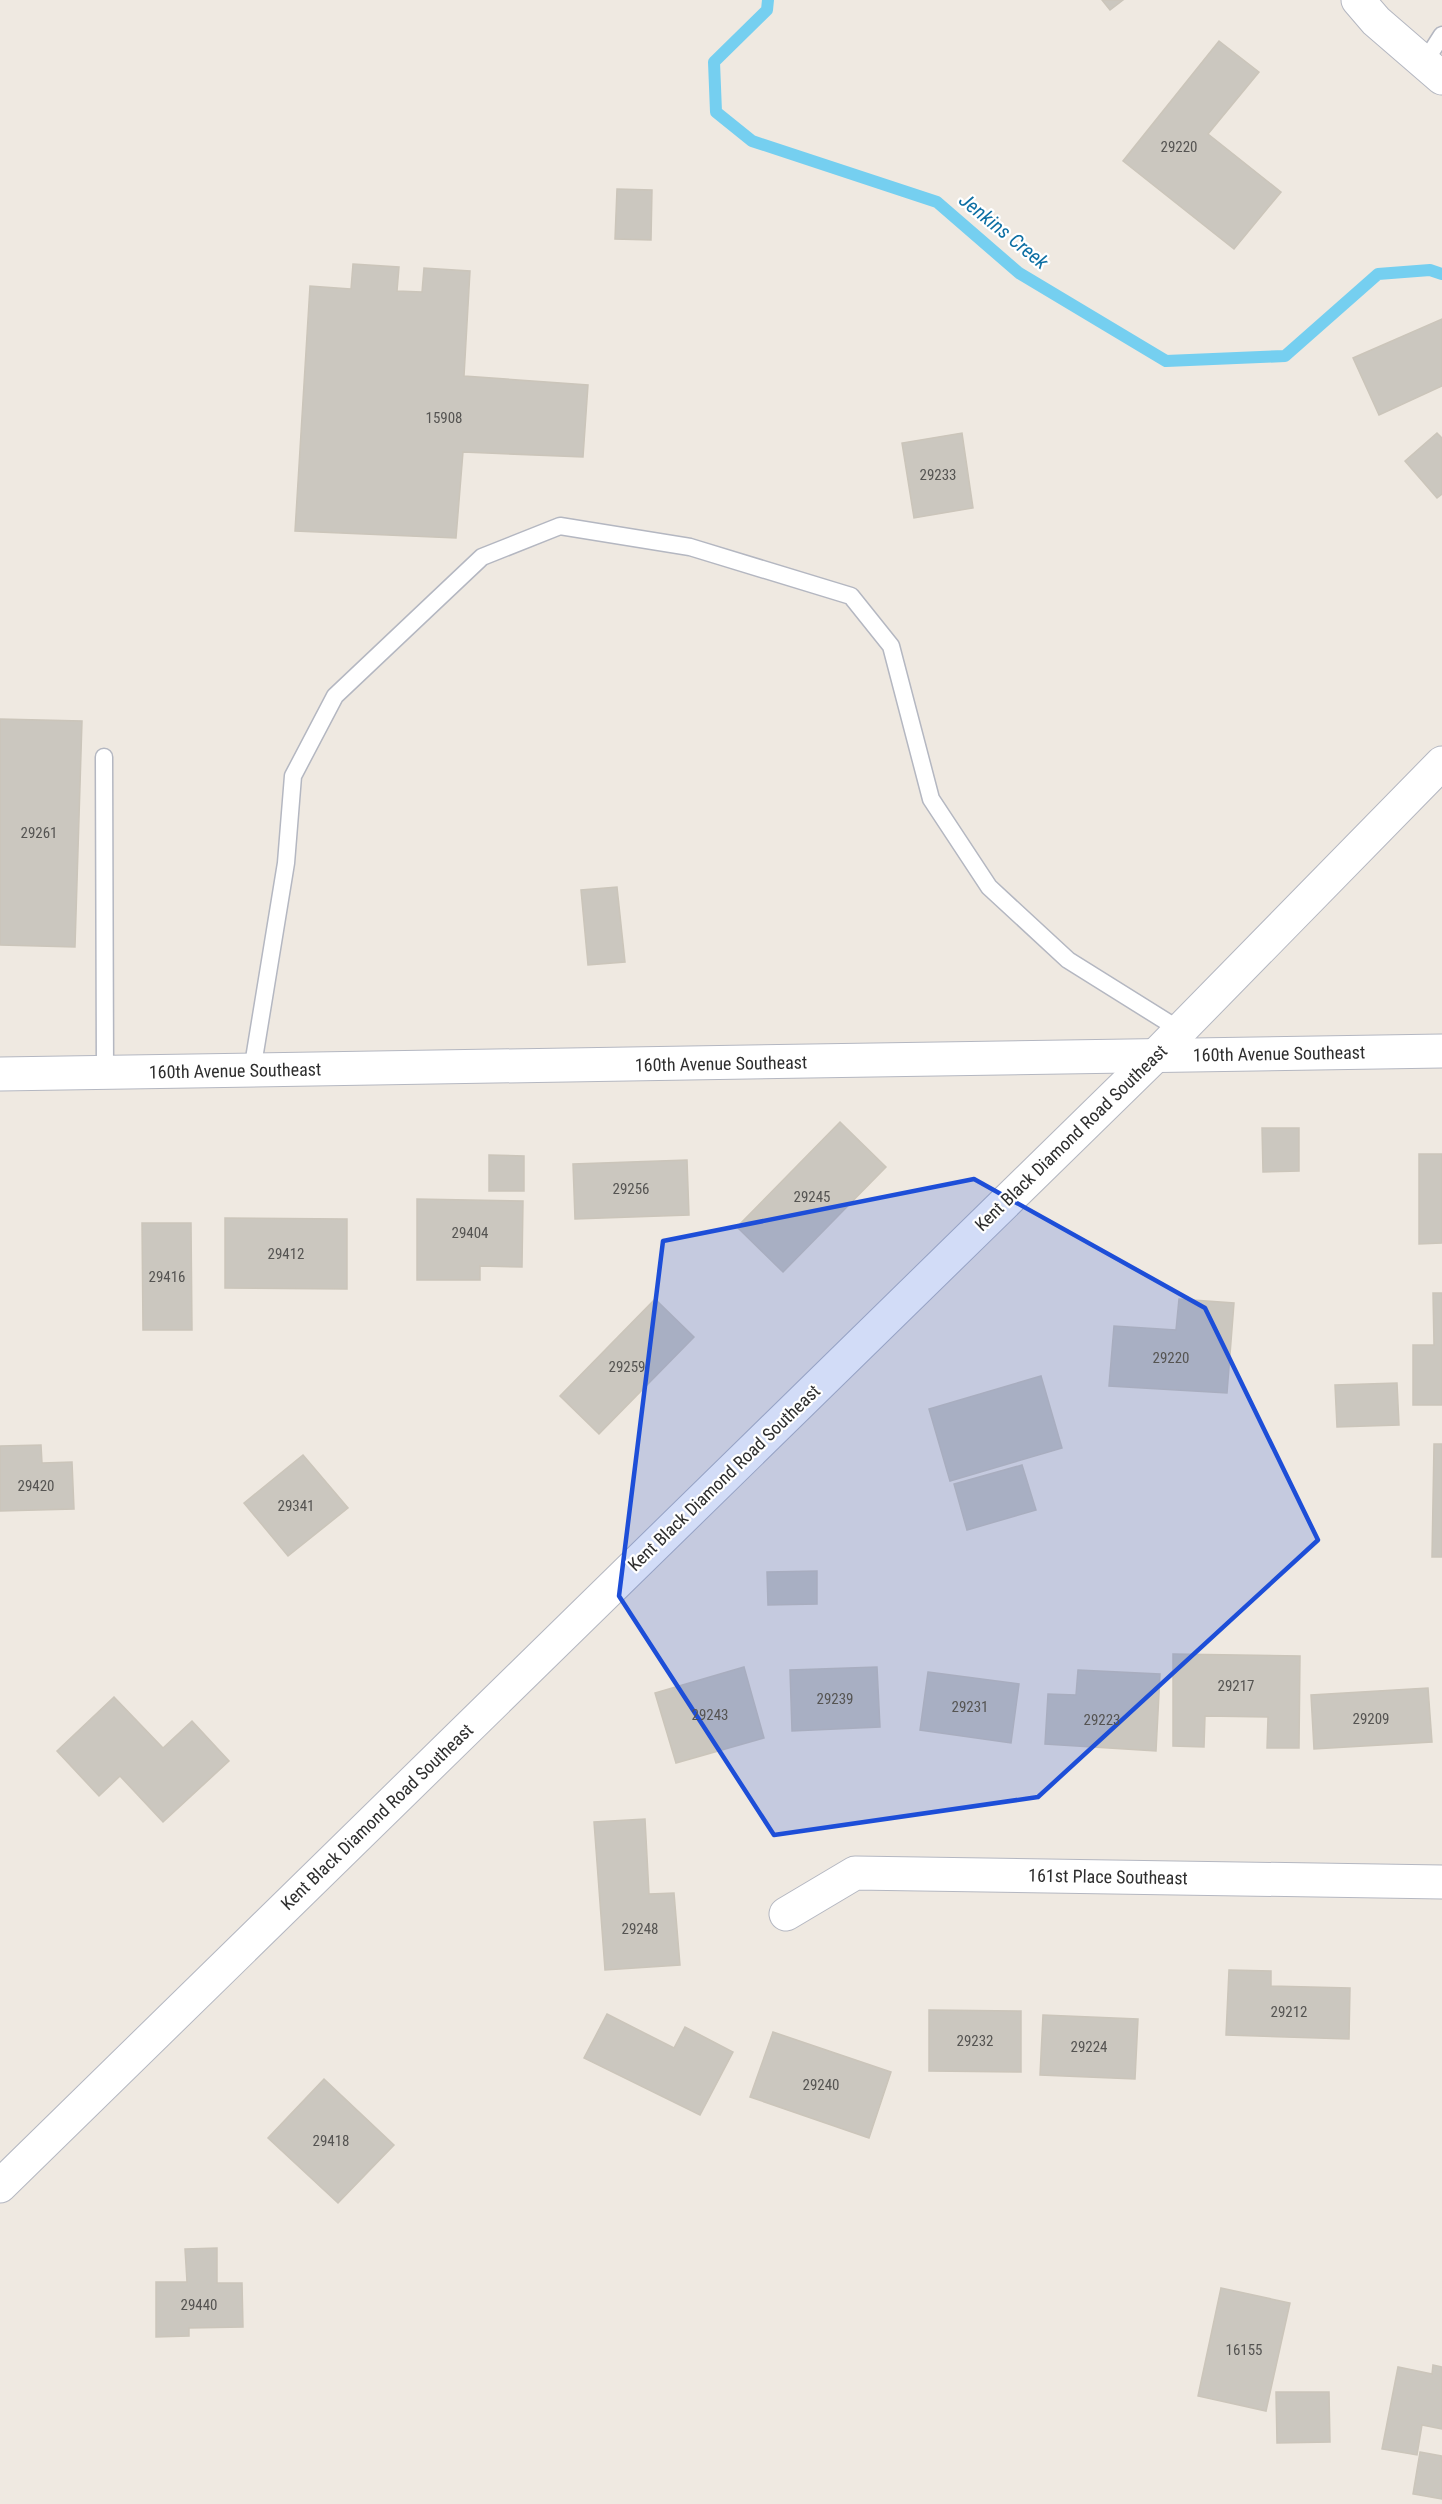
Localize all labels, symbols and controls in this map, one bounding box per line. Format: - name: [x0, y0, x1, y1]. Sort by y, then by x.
- house number: 29220: [1160, 138, 1198, 156]
- water label: Jenkins Creek: [955, 188, 1054, 275]
- house number: 15908: [425, 409, 463, 427]
- house number: 29233: [919, 466, 957, 484]
- house number: 29261: [20, 824, 58, 842]
- street label: Kent Black Diamond Road Southeast: [970, 1040, 1171, 1235]
- street label: 160th Avenue Southeast: [1193, 1041, 1365, 1066]
- street label: 160th Avenue Southeast: [635, 1051, 807, 1076]
- street label: 160th Avenue Southeast: [149, 1058, 321, 1083]
- house number: 29256: [612, 1180, 650, 1198]
- house number: 29245: [793, 1188, 831, 1206]
- house number: 29404: [451, 1224, 489, 1242]
- house number: 29412: [267, 1245, 305, 1263]
- house number: 29416: [148, 1268, 186, 1286]
- house number: 29220: [1152, 1349, 1190, 1367]
- house number: 29259: [608, 1358, 646, 1376]
- street label: Kent Black Diamond Road Southeast: [623, 1380, 824, 1575]
- house number: 29420: [17, 1477, 55, 1495]
- house number: 29341: [277, 1497, 315, 1515]
- house number: 29217: [1217, 1677, 1255, 1695]
- house number: 29239: [816, 1690, 854, 1708]
- house number: 29231: [951, 1698, 989, 1716]
- house number: 29243: [691, 1706, 729, 1724]
- house number: 29209: [1352, 1710, 1390, 1728]
- house number: 29223: [1083, 1711, 1121, 1729]
- street label: Kent Black Diamond Road Southeast: [276, 1719, 477, 1914]
- street label: 161st Place Southeast: [1028, 1865, 1188, 1888]
- house number: 29248: [621, 1920, 659, 1938]
- house number: 29212: [1270, 2003, 1308, 2021]
- house number: 29232: [956, 2032, 994, 2050]
- house number: 29224: [1070, 2038, 1108, 2056]
- house number: 29240: [802, 2076, 840, 2094]
- house number: 29418: [312, 2132, 350, 2150]
- house number: 29440: [180, 2296, 218, 2314]
- house number: 16155: [1225, 2341, 1263, 2359]

